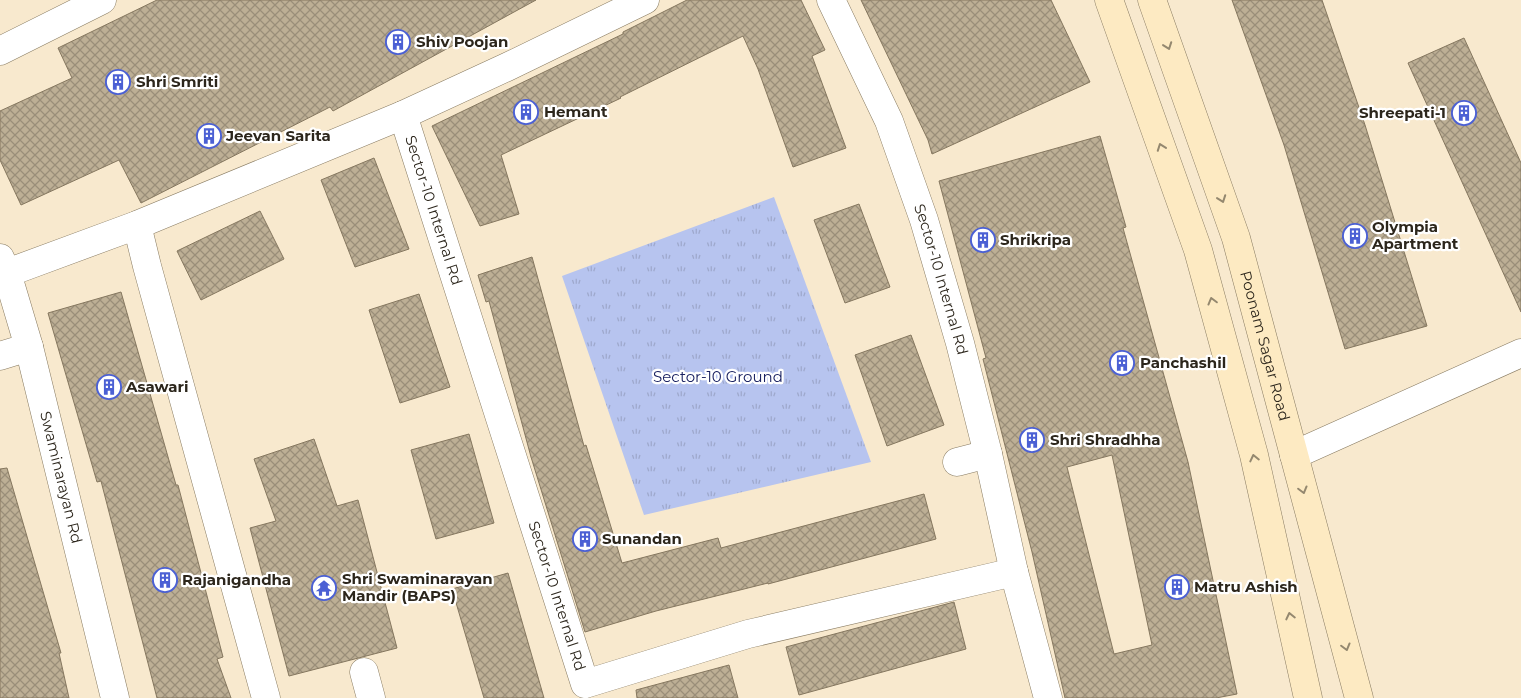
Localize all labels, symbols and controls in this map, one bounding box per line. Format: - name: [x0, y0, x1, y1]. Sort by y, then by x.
- building icon: Shiv Poojan: [385, 29, 411, 55]
- place label: Shiv Poojan: [416, 32, 508, 51]
- one-way arrow: [1162, 41, 1172, 50]
- building icon: Shri Smriti: [105, 69, 131, 95]
- place label: Shri Smriti: [136, 72, 218, 91]
- building icon: Hemant: [513, 99, 539, 125]
- building icon: Shreepati-1: [1451, 100, 1477, 126]
- place label: Hemant: [544, 102, 608, 121]
- place label: Shreepati-1: [1359, 103, 1446, 122]
- building icon: Jeevan Sarita: [196, 123, 222, 149]
- place label: Jeevan Sarita: [225, 126, 331, 145]
- street label: Sector-10 Internal Rd: [401, 133, 467, 287]
- one-way arrow: [1157, 143, 1167, 151]
- one-way arrow: [1217, 194, 1227, 203]
- street label: Sector-10 Internal Rd: [910, 201, 973, 357]
- place label: Olympia Apartment: [1371, 217, 1459, 253]
- building icon: Olympia Apartment: [1342, 223, 1368, 249]
- building icon: Shrikripa: [970, 227, 996, 253]
- place label: Shrikripa: [1000, 230, 1071, 249]
- street label: Poonam Sagar Road: [1236, 269, 1294, 423]
- one-way arrow: [1207, 296, 1218, 305]
- building icon: Panchashil: [1109, 350, 1135, 376]
- place label: Panchashil: [1140, 353, 1226, 372]
- park label: Sector-10 Ground: [653, 367, 783, 386]
- building icon: Asawari: [96, 374, 122, 400]
- place label: Asawari: [125, 377, 188, 396]
- street label: Swaminarayan Rd: [36, 409, 87, 545]
- building icon: Shri Shradhha: [1019, 427, 1045, 453]
- place label: Shri Shradhha: [1050, 430, 1161, 449]
- one-way arrow: [1249, 453, 1260, 462]
- one-way arrow: [1298, 486, 1308, 494]
- street label: Sector-10 Internal Rd: [524, 519, 590, 673]
- building icon: Sunandan: [572, 526, 598, 552]
- place label: Sunandan: [602, 529, 682, 548]
- building icon: Rajanigandha: [152, 567, 178, 593]
- place label: Shri Swaminarayan Mandir (BAPS): [342, 569, 493, 605]
- place label: Rajanigandha: [182, 570, 291, 589]
- building icon: Matru Ashish: [1164, 574, 1190, 600]
- temple icon: Shri Swaminarayan Mandir (BAPS): [311, 575, 337, 601]
- place label: Matru Ashish: [1194, 577, 1298, 596]
- one-way arrow: [1285, 612, 1296, 621]
- one-way arrow: [1340, 643, 1350, 651]

